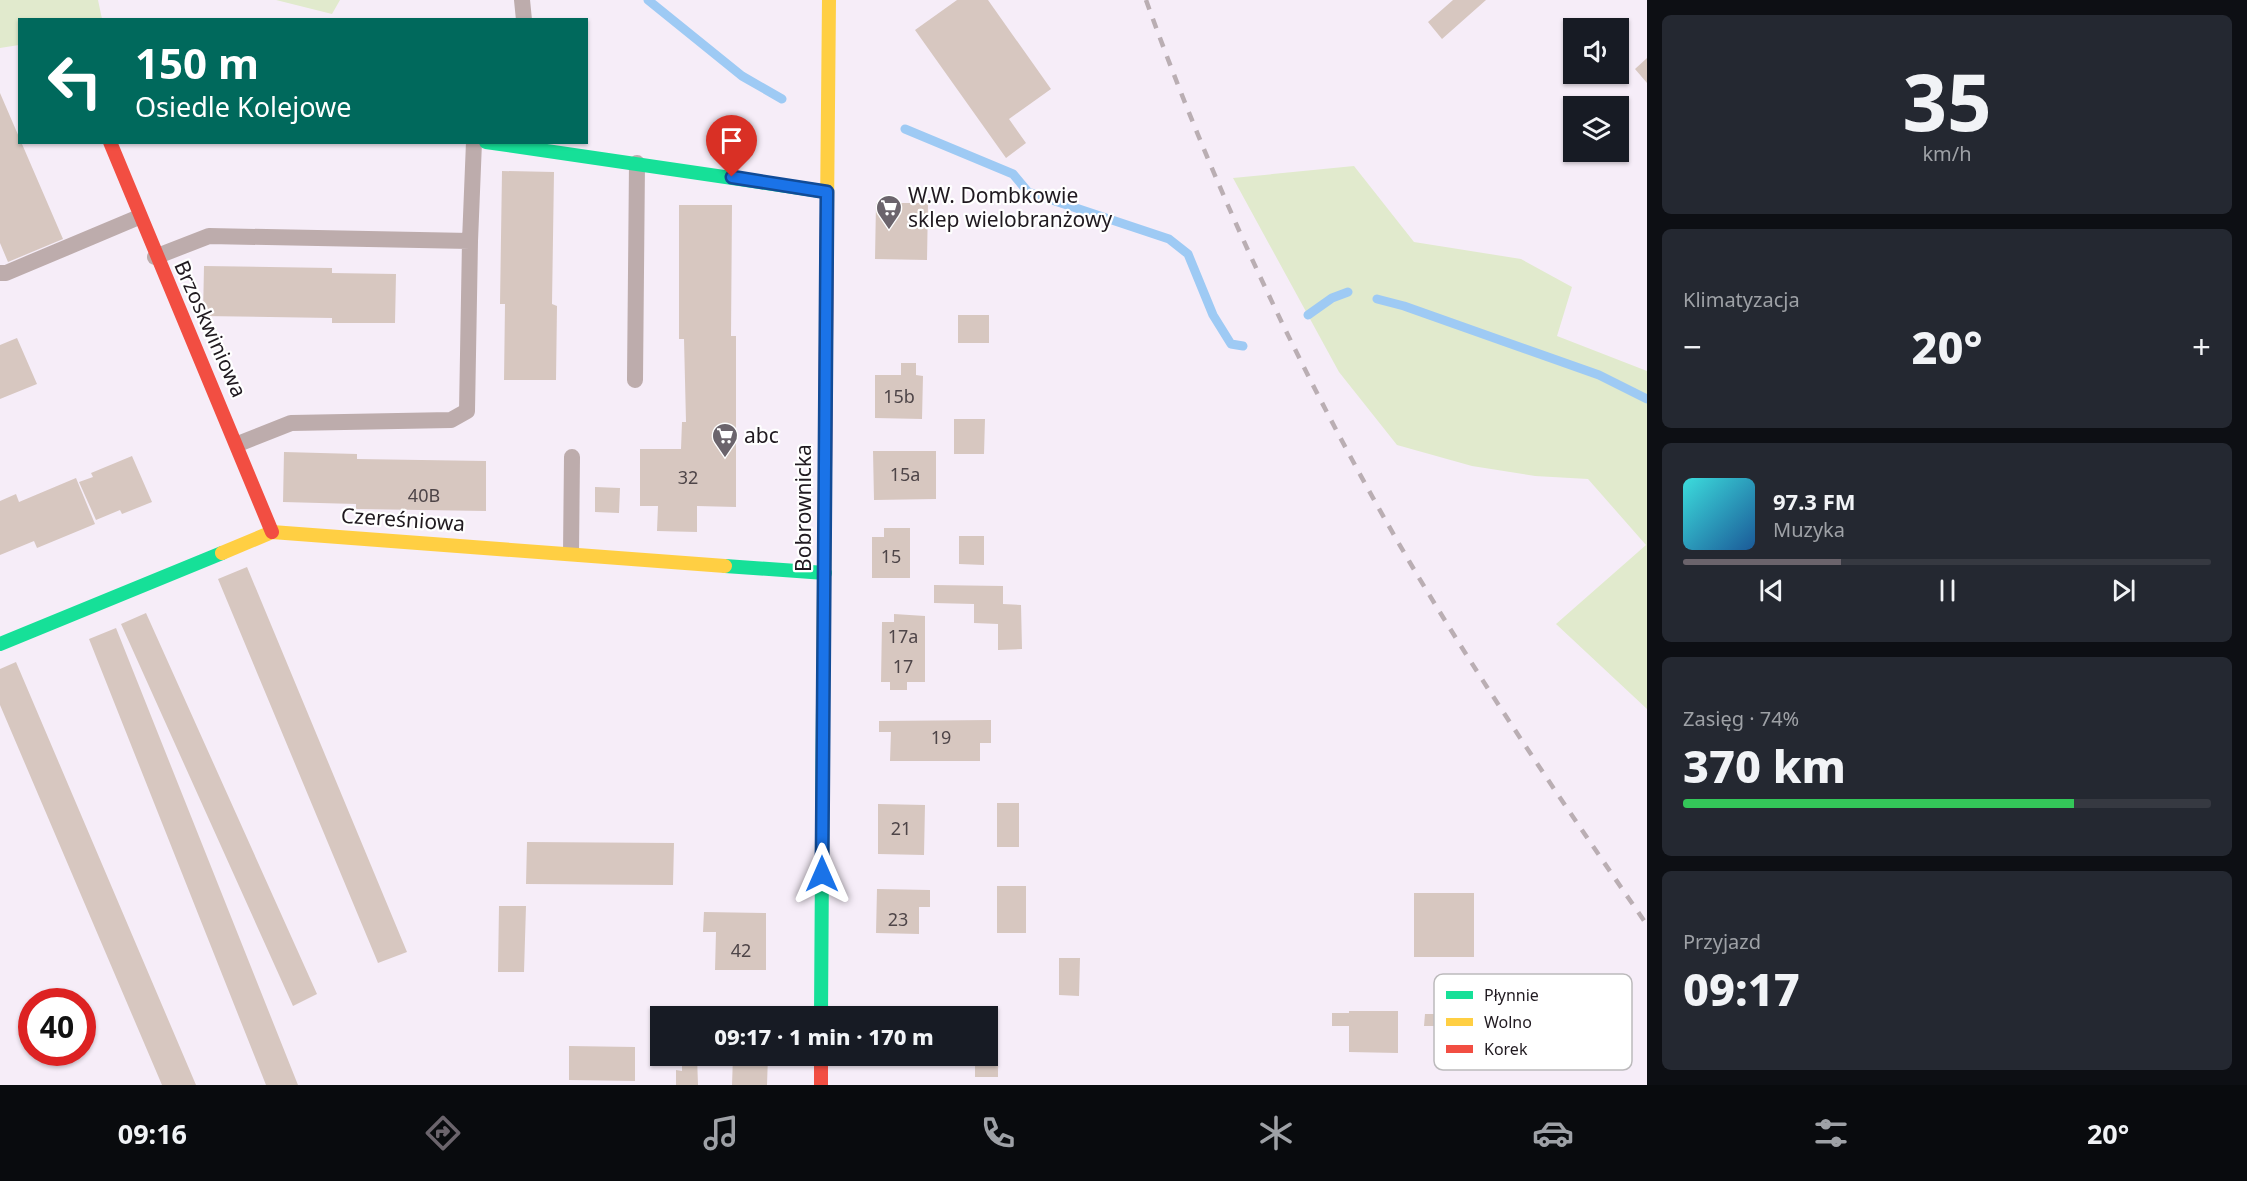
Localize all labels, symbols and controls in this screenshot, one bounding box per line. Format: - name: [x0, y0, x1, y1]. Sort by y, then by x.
- map controls: [1563, 18, 1629, 162]
- button: sound: [1563, 18, 1629, 84]
- text: 150 m: [135, 34, 259, 91]
- icon: left: [36, 42, 114, 120]
- text: 35: [1902, 48, 1992, 154]
- text: Osiedle Kolejowe: [135, 88, 352, 125]
- button: layers: [1563, 96, 1629, 162]
- pin: [706, 115, 757, 177]
- icon: arrive: [715, 124, 748, 157]
- text: km/h: [1922, 140, 1972, 167]
- place label: W.W. Dombkowie sklep wielobranżowy: [908, 181, 1112, 233]
- supermarket icon: W.W. Dombkowie sklep wielobranżowy: [874, 193, 904, 231]
- street label: Brzoskwiniowa: [168, 256, 254, 401]
- text: Klimatyzacja: [1683, 286, 1800, 313]
- text: 20°: [1911, 316, 1983, 377]
- text: −: [1683, 324, 1702, 369]
- text: +: [2192, 324, 2211, 369]
- house number: 15b: [883, 384, 915, 408]
- supermarket icon: abc: [710, 421, 740, 459]
- place label: abc: [744, 421, 779, 449]
- street label: Bobrownicka: [789, 444, 817, 572]
- house number: 15a: [890, 462, 920, 486]
- house number: 32: [678, 465, 698, 489]
- house number: 40B: [408, 483, 440, 507]
- text: 97.3 FM: [1773, 486, 1855, 516]
- street label: Czereśniowa: [340, 501, 466, 537]
- text: Muzyka: [1773, 516, 1845, 543]
- house number: 15: [881, 544, 901, 568]
- icon: previous: [1755, 574, 1788, 607]
- icon: pause: [1931, 574, 1964, 607]
- icon: next: [2107, 574, 2140, 607]
- house number: 17a: [888, 624, 918, 648]
- house number: 17: [893, 654, 913, 678]
- text: Zasięg · 74%: [1683, 705, 1799, 732]
- house number: 19: [931, 725, 951, 749]
- text: 370 km: [1683, 735, 1846, 796]
- house number: 21: [891, 816, 911, 840]
- position arrow: [790, 842, 854, 906]
- house number: 23: [888, 907, 908, 931]
- text: Przyjazd: [1683, 928, 1761, 955]
- house number: 42: [731, 938, 751, 962]
- text: 09:17: [1683, 958, 1800, 1019]
- legend: [1434, 974, 1632, 1070]
- text: Płynnie: [1484, 984, 1539, 1006]
- speed limit sign: 40: [18, 988, 96, 1066]
- text: Wolno: [1484, 1011, 1532, 1033]
- text: 09:17 · 1 min · 170 m: [714, 1021, 934, 1051]
- text: Korek: [1484, 1038, 1528, 1060]
- icon: directions: [422, 1112, 464, 1154]
- icon: music: [700, 1112, 742, 1154]
- icon: phone: [977, 1112, 1019, 1154]
- icon: climate: [1255, 1112, 1297, 1154]
- icon: car: [1532, 1112, 1574, 1154]
- icon: filters: [1810, 1112, 1852, 1154]
- text: 09:16: [118, 1115, 187, 1152]
- text: 20°: [2087, 1115, 2129, 1152]

